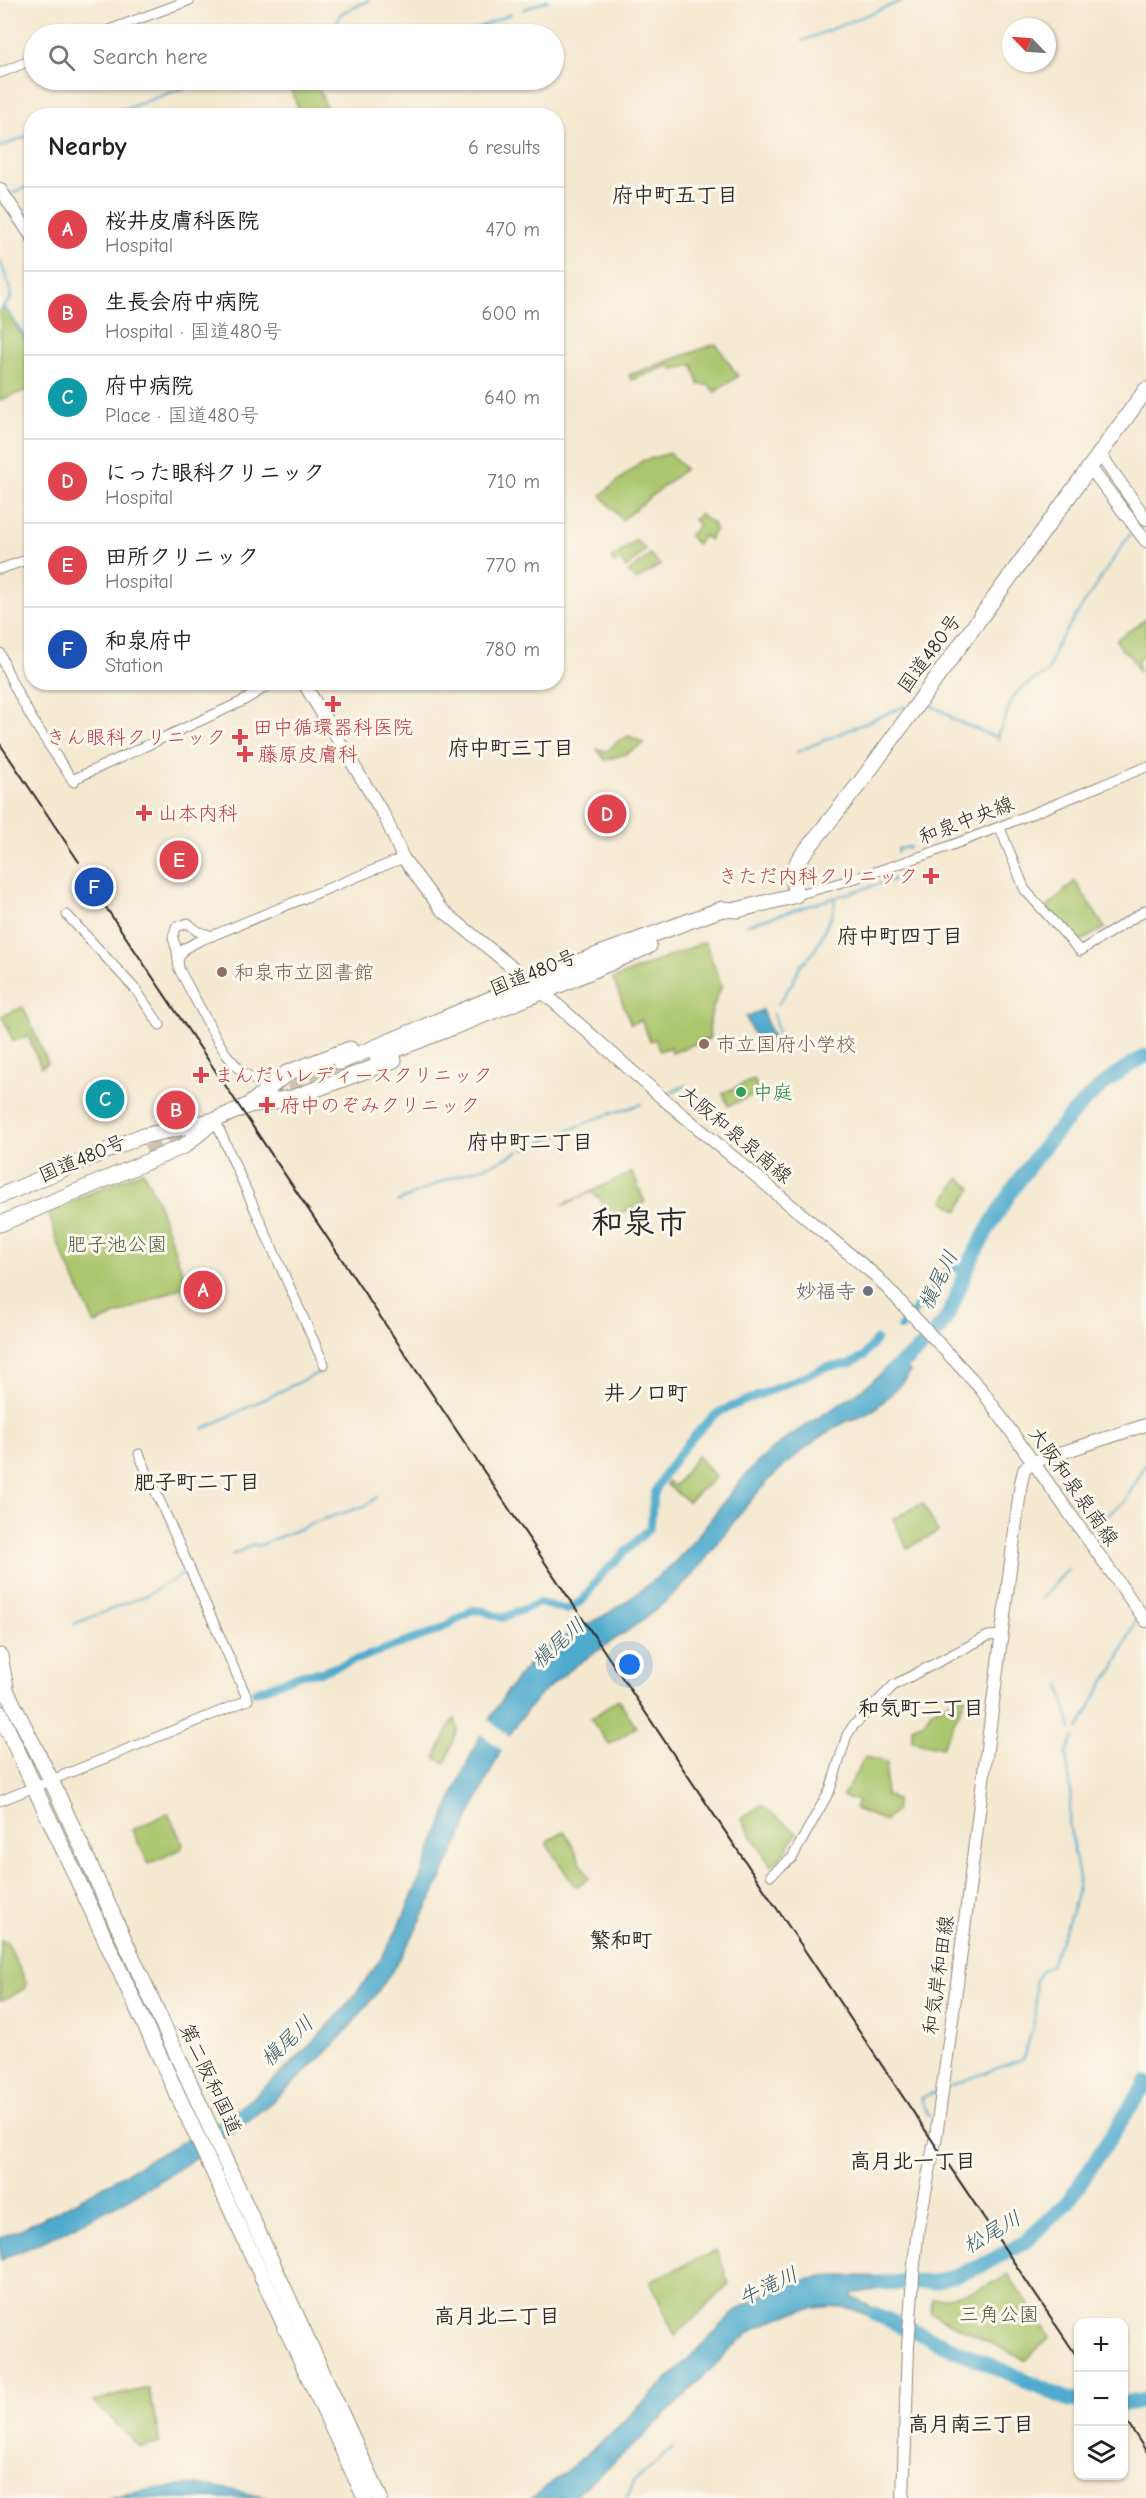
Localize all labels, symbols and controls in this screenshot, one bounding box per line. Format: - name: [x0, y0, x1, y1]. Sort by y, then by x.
- north arrow: [1002, 18, 1056, 72]
- search box: [24, 24, 564, 90]
- icon: search: [45, 41, 78, 74]
- text: Search here: [93, 44, 208, 70]
- text: Nearby: [48, 132, 127, 162]
- text: 6 results: [468, 136, 540, 159]
- district label: 府中町五丁目: [612, 183, 738, 207]
- text: 桜井皮膚科医院: [105, 208, 259, 234]
- text: A: [62, 218, 73, 241]
- text: 470 m: [485, 218, 540, 241]
- text: Hospital: [105, 234, 173, 257]
- text: 生長会府中病院: [105, 289, 259, 315]
- text: B: [61, 302, 74, 325]
- text: 600 m: [482, 302, 540, 325]
- text: Hospital · 国道480号: [105, 320, 282, 343]
- text: 府中病院: [105, 373, 193, 399]
- text: C: [61, 386, 74, 409]
- text: 640 m: [484, 386, 540, 409]
- text: Place · 国道480号: [105, 404, 260, 427]
- text: にった眼科クリニック: [105, 460, 325, 486]
- text: D: [61, 470, 74, 493]
- text: 710 m: [487, 470, 540, 493]
- text: Hospital: [105, 486, 173, 509]
- text: 田所クリニック: [105, 544, 259, 570]
- text: E: [62, 554, 73, 577]
- text: 770 m: [486, 554, 540, 577]
- text: Hospital: [105, 570, 173, 593]
- street label: 国道480号: [893, 609, 966, 697]
- text: 和泉府中: [105, 628, 193, 654]
- text: F: [62, 638, 73, 661]
- text: 780 m: [485, 638, 540, 661]
- text: Station: [105, 654, 163, 677]
- marker: 田中循環器科医院: [324, 695, 342, 713]
- place label: 田中循環器科医院: [253, 716, 413, 739]
- place label: きん眼科クリニック: [46, 726, 226, 749]
- marker: きん眼科クリニック: [231, 728, 249, 746]
- district label: 府中町三丁目: [448, 736, 574, 760]
- place label: 藤原皮膚科: [258, 743, 358, 766]
- marker: 藤原皮膚科: [236, 745, 254, 763]
- pin: D: [588, 792, 626, 836]
- street label: 和泉中央線: [915, 792, 1017, 849]
- place label: 山本内科: [158, 802, 238, 825]
- marker: 山本内科: [135, 804, 153, 822]
- pin: E: [160, 838, 198, 882]
- pin: F: [74, 864, 113, 910]
- place label: きただ内科クリニック: [718, 865, 918, 888]
- marker: きただ内科クリニック: [922, 867, 940, 885]
- district label: 府中町四丁目: [837, 924, 963, 948]
- street label: 国道480号: [486, 945, 580, 1000]
- place label: 和泉市立図書館: [234, 961, 374, 984]
- marker: 和泉市立図書館: [215, 965, 229, 979]
- place label: 市立国府小学校: [716, 1033, 856, 1056]
- marker: 市立国府小学校: [697, 1037, 711, 1051]
- place label: まんだいレディースクリニック: [214, 1064, 493, 1087]
- marker: まんだいレディースクリニック: [192, 1066, 210, 1084]
- pin: C: [86, 1076, 124, 1122]
- street label: 大阪和泉泉南線: [675, 1081, 797, 1188]
- place label: 中庭: [753, 1081, 793, 1104]
- marker: 中庭: [734, 1085, 748, 1099]
- pin: B: [156, 1088, 195, 1132]
- place label: 府中のぞみクリニック: [280, 1094, 480, 1117]
- marker: 府中のぞみクリニック: [258, 1096, 276, 1114]
- street label: 国道480号: [35, 1130, 129, 1187]
- district label: 府中町二丁目: [467, 1130, 593, 1154]
- district label: 和泉市: [591, 1204, 687, 1241]
- park label: 肥子池公園: [67, 1233, 167, 1256]
- water label: 槇尾川: [913, 1246, 963, 1314]
- pin: A: [184, 1268, 222, 1312]
- place label: 妙福寺: [796, 1280, 856, 1303]
- marker: 妙福寺: [861, 1284, 875, 1298]
- district label: 井ノ口町: [604, 1381, 688, 1405]
- street label: 大阪和泉泉南線: [1024, 1422, 1123, 1550]
- district label: 肥子町二丁目: [134, 1470, 260, 1494]
- water label: 槇尾川: [527, 1613, 589, 1673]
- your location: [615, 1650, 644, 1679]
- district label: 和気町二丁目: [858, 1696, 984, 1720]
- street label: 和気岸和田線: [919, 1914, 958, 2036]
- district label: 繁和町: [590, 1928, 653, 1952]
- water label: 槇尾川: [256, 2011, 318, 2071]
- street label: 第二阪和国道: [175, 2020, 246, 2138]
- district label: 高月北一丁目: [850, 2149, 976, 2173]
- water label: 松尾川: [959, 2206, 1025, 2258]
- water label: 牛滝川: [734, 2262, 802, 2310]
- park label: 三角公園: [959, 2303, 1039, 2326]
- district label: 高月北二丁目: [434, 2304, 560, 2328]
- map controls: [1074, 2318, 1128, 2480]
- button: +: [1074, 2318, 1128, 2372]
- button: −: [1074, 2372, 1128, 2426]
- district label: 高月南三丁目: [908, 2412, 1034, 2436]
- button: layers: [1074, 2426, 1128, 2480]

